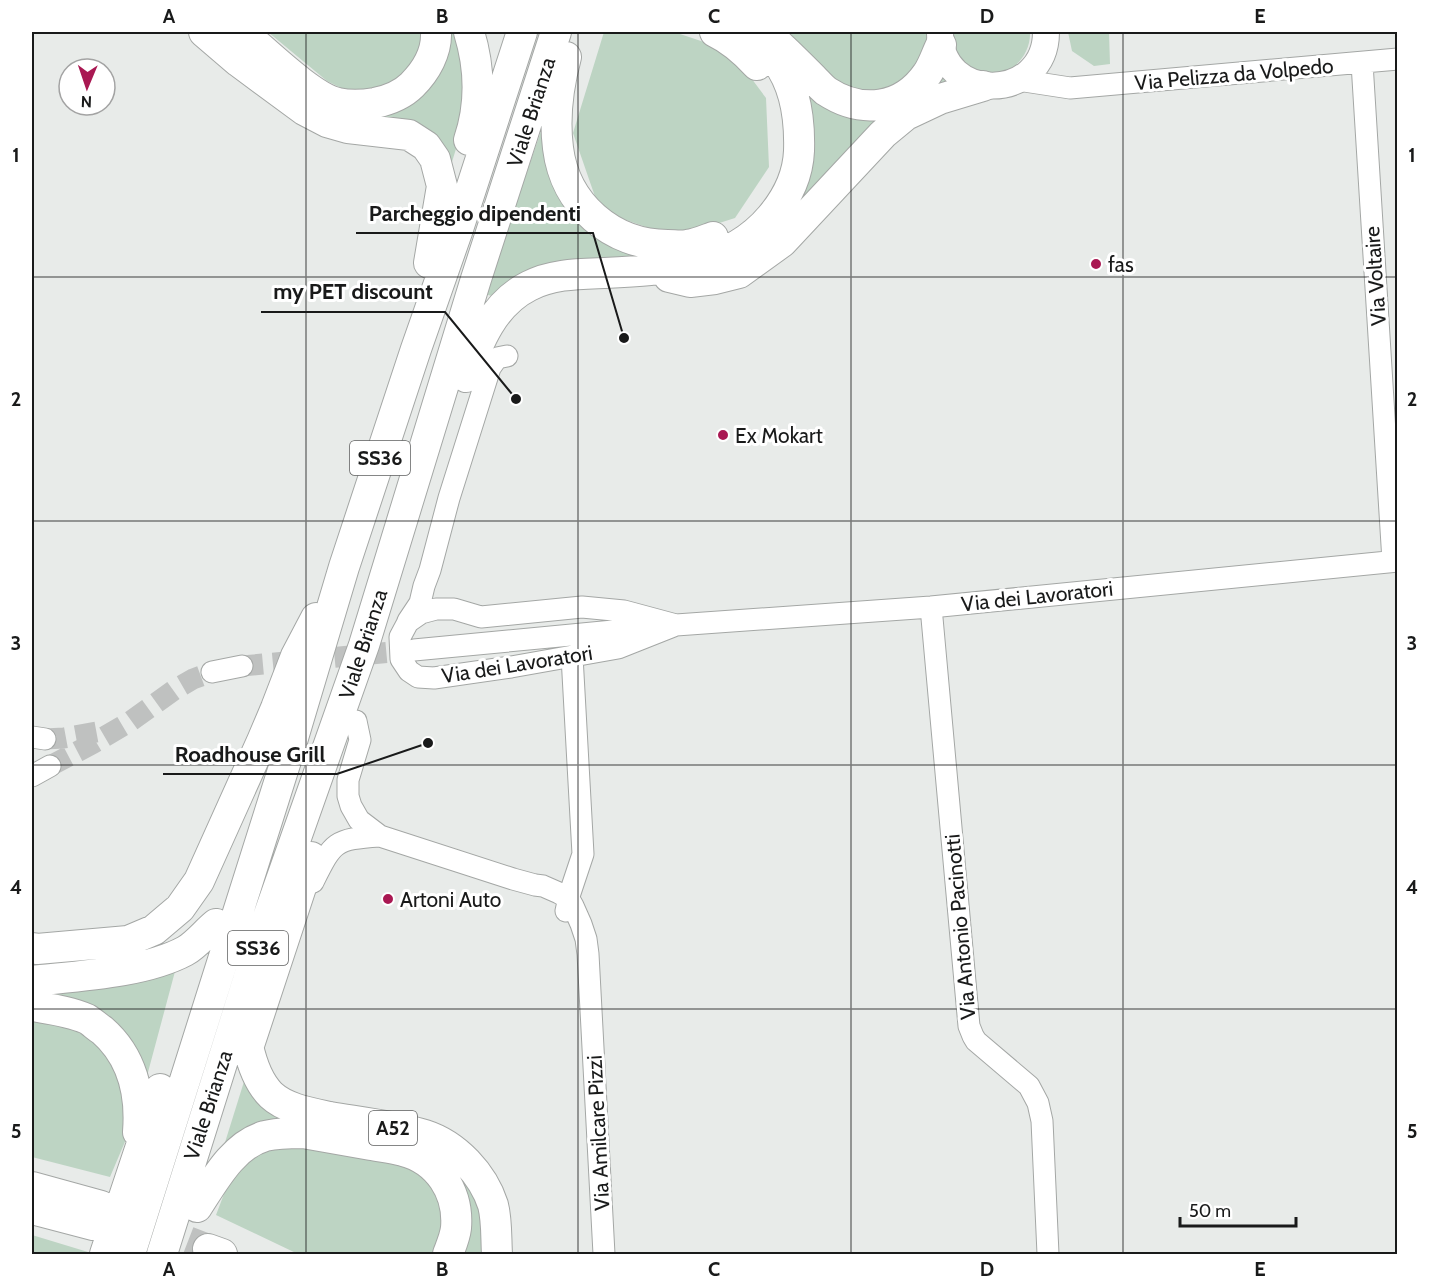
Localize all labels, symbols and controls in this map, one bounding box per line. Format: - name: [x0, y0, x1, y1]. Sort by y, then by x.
- text: A: [163, 4, 176, 28]
- text: B: [436, 4, 448, 28]
- text: C: [708, 4, 720, 28]
- text: D: [980, 4, 994, 28]
- text: E: [1254, 4, 1266, 28]
- street label: Via Pelizza da Volpedo: [1133, 53, 1335, 95]
- street label: Viale Brianza: [502, 54, 560, 170]
- north arrow: [57, 57, 117, 117]
- text: N: [81, 92, 92, 111]
- text: 1: [12, 143, 20, 167]
- text: 1: [1408, 143, 1416, 167]
- callout: Parcheggio dipendenti: [356, 193, 593, 233]
- text: Parcheggio dipendenti: [369, 200, 581, 227]
- street label: Via Voltaire: [1359, 225, 1391, 327]
- place label: fas: [1108, 252, 1134, 277]
- marker: fas: [1089, 257, 1103, 271]
- callout: my PET discount: [261, 272, 445, 312]
- text: my PET discount: [273, 278, 433, 305]
- text: 2: [11, 387, 21, 411]
- text: 2: [1407, 387, 1417, 411]
- place label: Ex Mokart: [735, 423, 823, 448]
- marker: Ex Mokart: [716, 428, 730, 442]
- road number: SS36: [350, 441, 410, 475]
- street label: Via dei Lavoratori: [960, 576, 1114, 616]
- street label: Viale Brianza: [334, 586, 392, 702]
- text: 3: [11, 631, 21, 655]
- text: 3: [1407, 631, 1417, 655]
- street label: Via dei Lavoratori: [440, 640, 594, 688]
- callout: Roadhouse Grill: [163, 734, 337, 774]
- text: Roadhouse Grill: [175, 741, 325, 768]
- street label: Via Antonio Pacinotti: [939, 833, 981, 1021]
- text: 4: [10, 875, 22, 899]
- text: 4: [1406, 875, 1418, 899]
- place label: Artoni Auto: [400, 887, 501, 912]
- marker: Artoni Auto: [381, 892, 395, 906]
- road number: SS36: [228, 931, 288, 965]
- street label: Viale Brianza: [179, 1047, 237, 1163]
- street label: Via Amilcare Pizzi: [581, 1055, 615, 1211]
- road number: A52: [369, 1111, 417, 1145]
- text: 5: [11, 1119, 21, 1143]
- text: 5: [1407, 1119, 1417, 1143]
- scale bar: [1180, 1190, 1296, 1228]
- text: 50 m: [1189, 1200, 1231, 1222]
- text: A: [163, 1257, 176, 1281]
- text: B: [436, 1257, 448, 1281]
- text: C: [708, 1257, 720, 1281]
- text: D: [980, 1257, 994, 1281]
- text: E: [1254, 1257, 1266, 1281]

